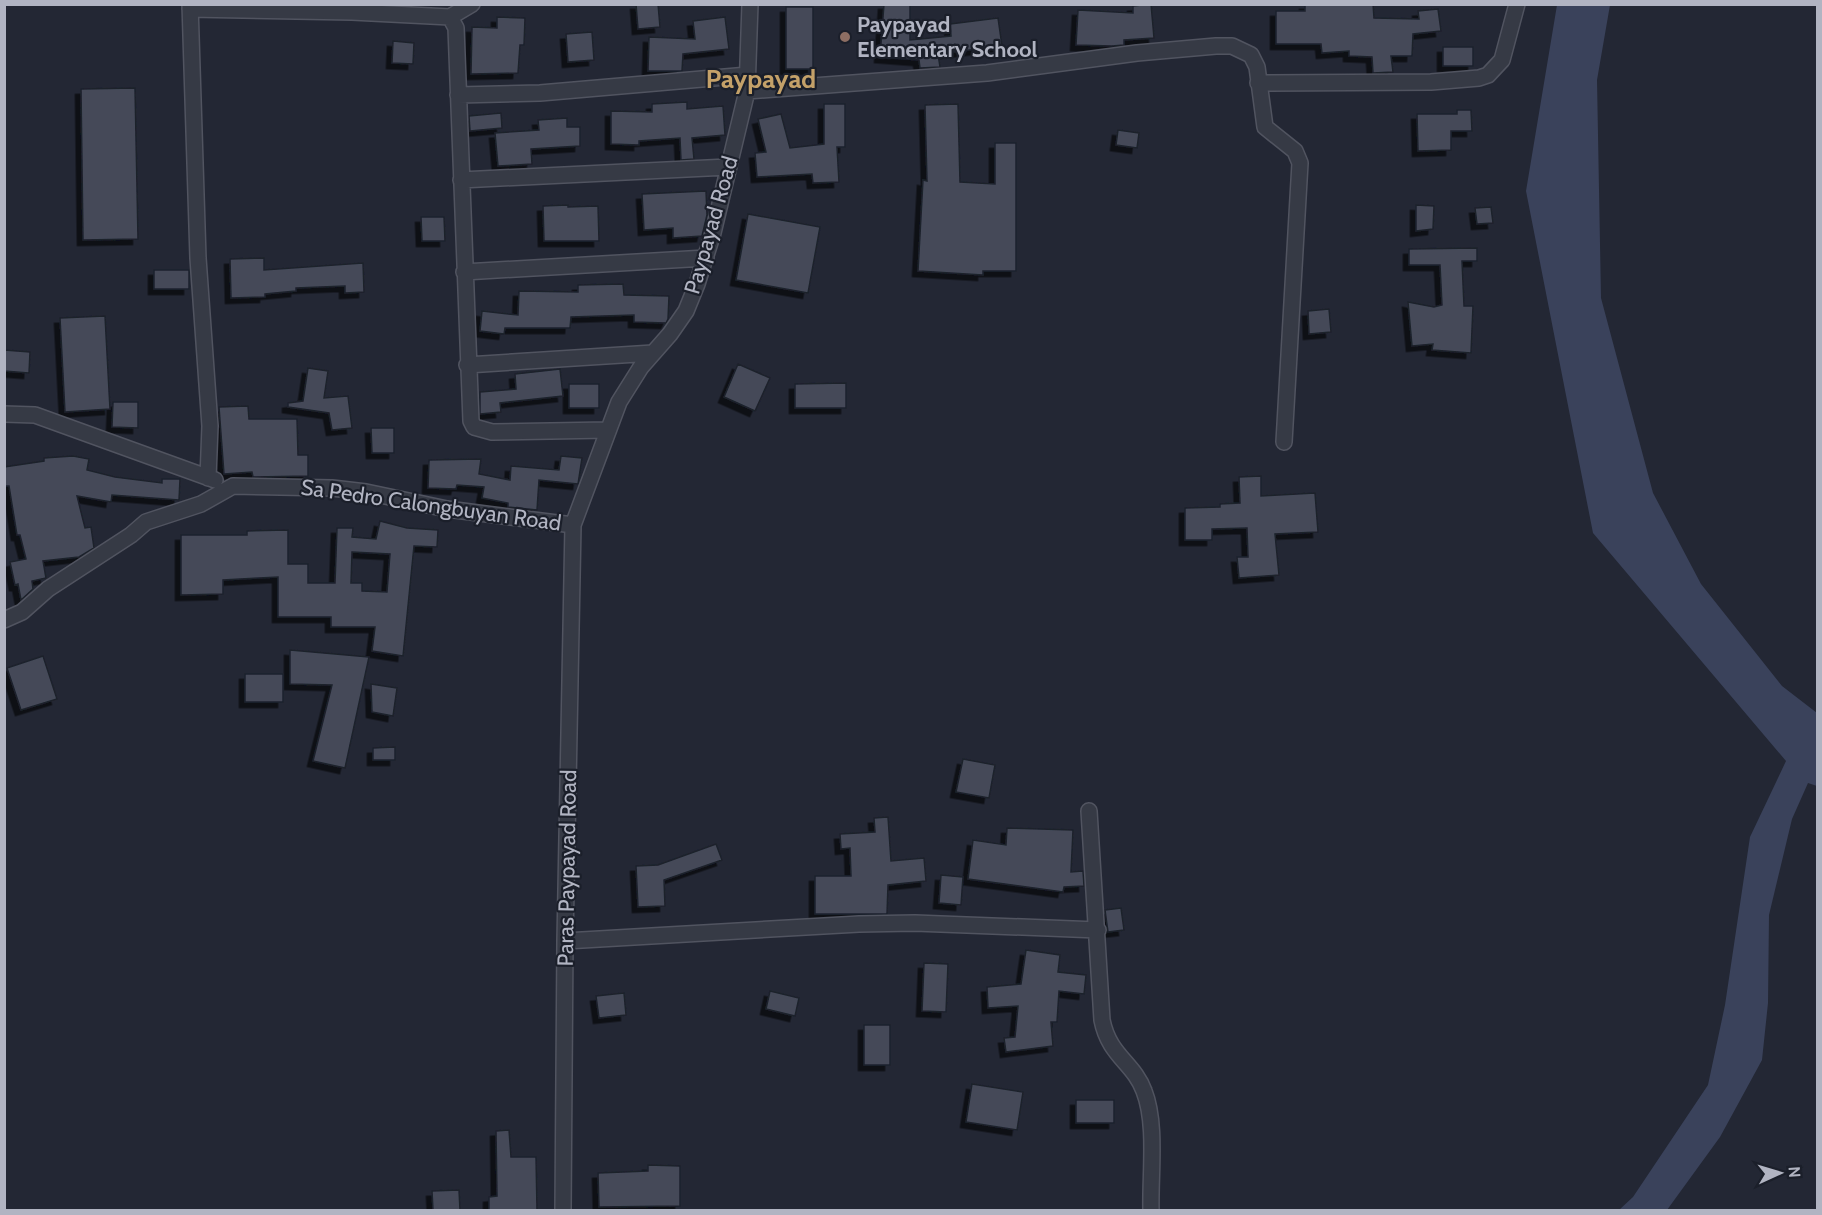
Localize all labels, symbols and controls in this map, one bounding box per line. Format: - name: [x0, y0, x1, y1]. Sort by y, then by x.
- place label: Paypayad Elementary School: [857, 11, 1037, 63]
- marker: Paypayad Elementary School: [838, 30, 852, 44]
- district label: Paypayad: [706, 63, 816, 95]
- street label: Paypayad Road: [678, 153, 744, 297]
- street label: Sa Pedro Calongbuyan Road: [299, 473, 563, 537]
- street label: Paras Paypayad Road: [552, 770, 582, 966]
- north arrow: [1750, 1143, 1810, 1203]
- text: N: [1785, 1166, 1804, 1178]

